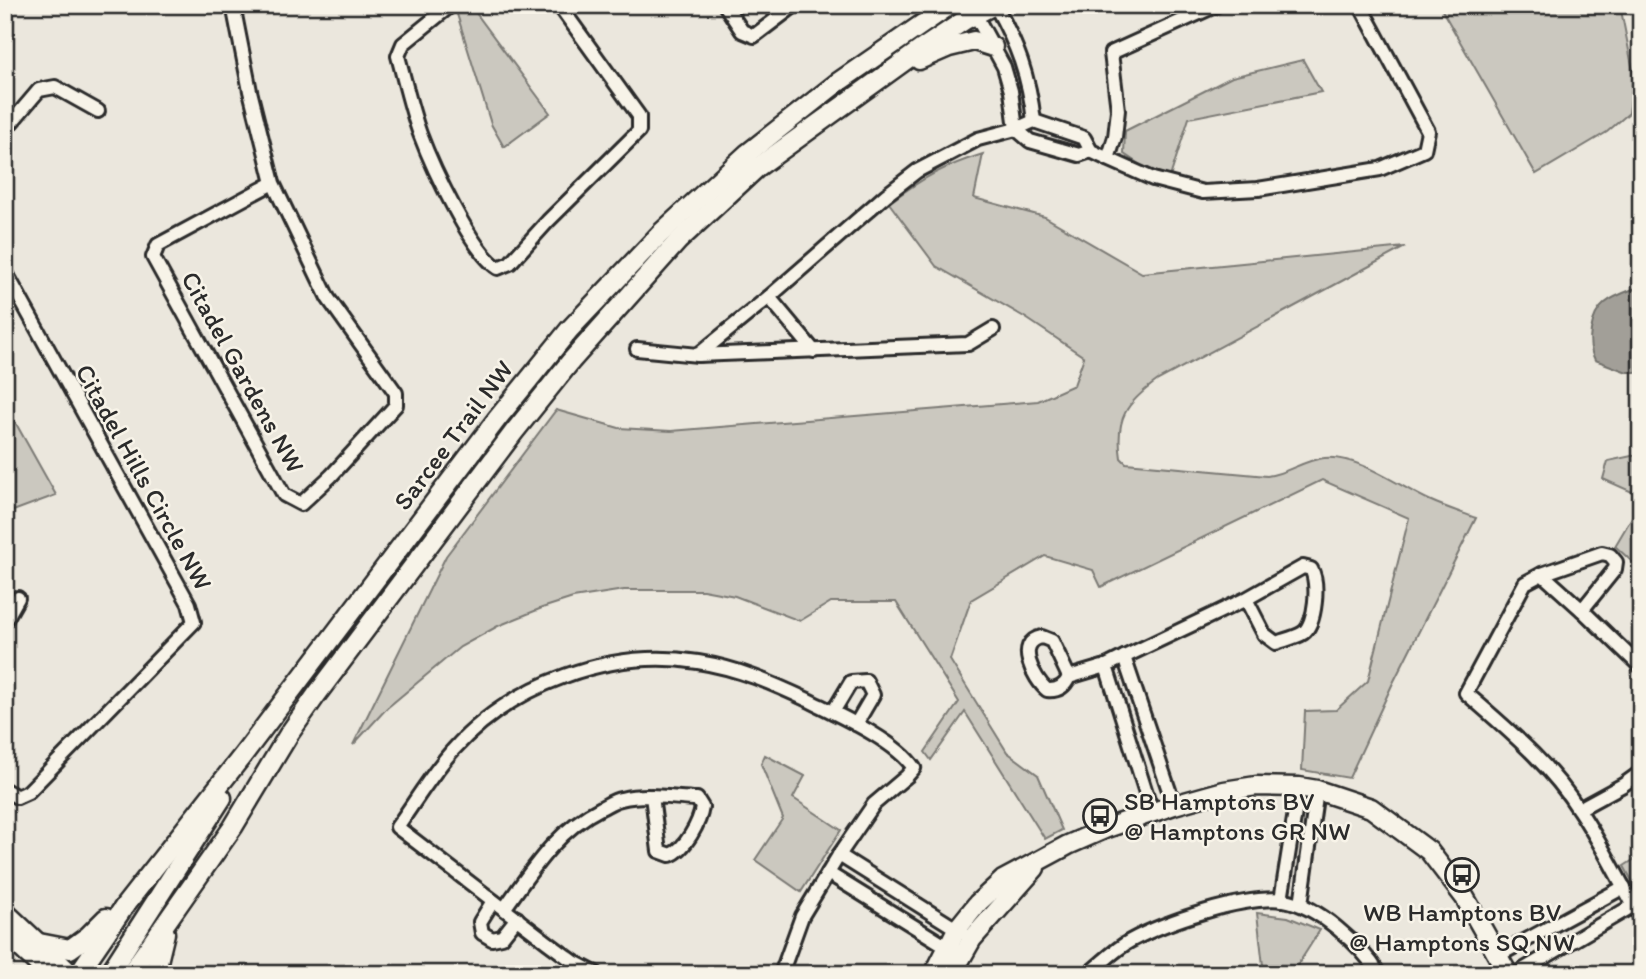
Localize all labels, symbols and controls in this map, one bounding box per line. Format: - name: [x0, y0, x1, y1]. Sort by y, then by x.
- street label: Citadel Gardens NW: [174, 266, 312, 478]
- street label: Sarcee Trail NW: [386, 354, 520, 516]
- street label: Citadel Hills Circle NW: [69, 358, 219, 596]
- place label: SB Hamptons BV @ Hamptons GR NW: [1124, 785, 1350, 847]
- bus stop icon: SB Hamptons BV @ Hamptons GR NW: [1081, 797, 1119, 835]
- bus stop icon: WB Hamptons BV @ Hamptons SQ NW: [1443, 856, 1481, 894]
- place label: WB Hamptons BV @ Hamptons SQ NW: [1349, 896, 1575, 958]

